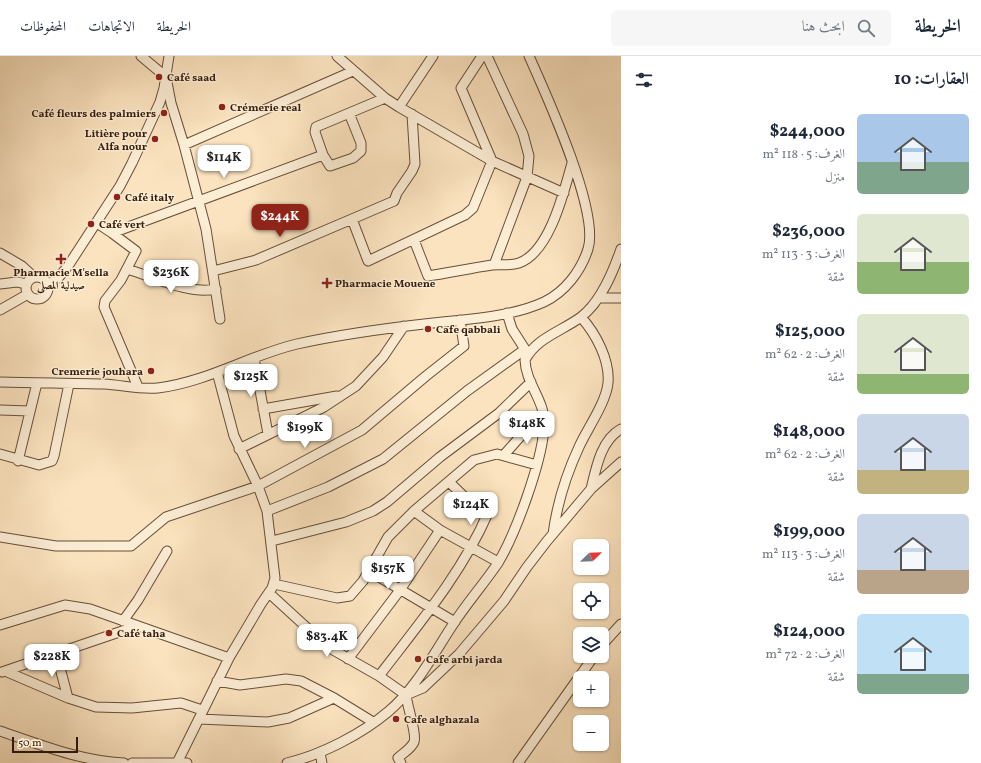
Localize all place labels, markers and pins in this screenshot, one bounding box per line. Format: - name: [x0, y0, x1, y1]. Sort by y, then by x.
- place label: Café saad: [167, 71, 216, 86]
- marker: Café saad: [154, 72, 164, 82]
- place label: Crémerie real: [230, 101, 302, 116]
- marker: Crémerie real: [217, 102, 227, 112]
- place label: Café fleurs des palmiers: [31, 107, 156, 122]
- marker: Café fleurs des palmiers: [159, 108, 169, 118]
- place label: Litière pour Alfa nour: [85, 127, 148, 155]
- marker: Litière pour Alfa nour: [150, 134, 160, 144]
- pin: $114K: [196, 145, 252, 179]
- place label: Café italy: [125, 191, 175, 206]
- marker: Café italy: [112, 192, 122, 202]
- pin: $244K: [252, 204, 308, 238]
- place label: Café vert: [99, 218, 145, 233]
- marker: Café vert: [86, 219, 96, 229]
- marker: Pharmacie M'sella صيدلية المصلى: [56, 254, 66, 264]
- pin: $236K: [143, 260, 199, 294]
- place label: Pharmacie M'sella صيدلية المصلى: [13, 266, 109, 294]
- place label: Pharmacie Mouene: [335, 277, 436, 292]
- marker: Pharmacie Mouene: [322, 278, 332, 288]
- place label: Cafe qabbali: [436, 323, 501, 338]
- marker: Cafe qabbali: [423, 324, 433, 334]
- pin: $125K: [223, 364, 279, 398]
- place label: Cremerie jouhara: [51, 365, 143, 380]
- marker: Cremerie jouhara: [146, 366, 156, 376]
- pin: $148K: [499, 411, 555, 445]
- pin: $199K: [277, 415, 333, 449]
- pin: $124K: [443, 492, 499, 526]
- pin: $157K: [360, 556, 416, 590]
- pin: $83.4K: [294, 624, 360, 658]
- place label: Café taha: [117, 627, 166, 642]
- marker: Café taha: [104, 628, 114, 638]
- pin: $228K: [24, 644, 80, 678]
- place label: Cafe arbi jarda: [426, 653, 502, 668]
- marker: Cafe arbi jarda: [413, 654, 423, 664]
- place label: Cafe alghazala: [404, 713, 480, 728]
- marker: Cafe alghazala: [391, 714, 401, 724]

